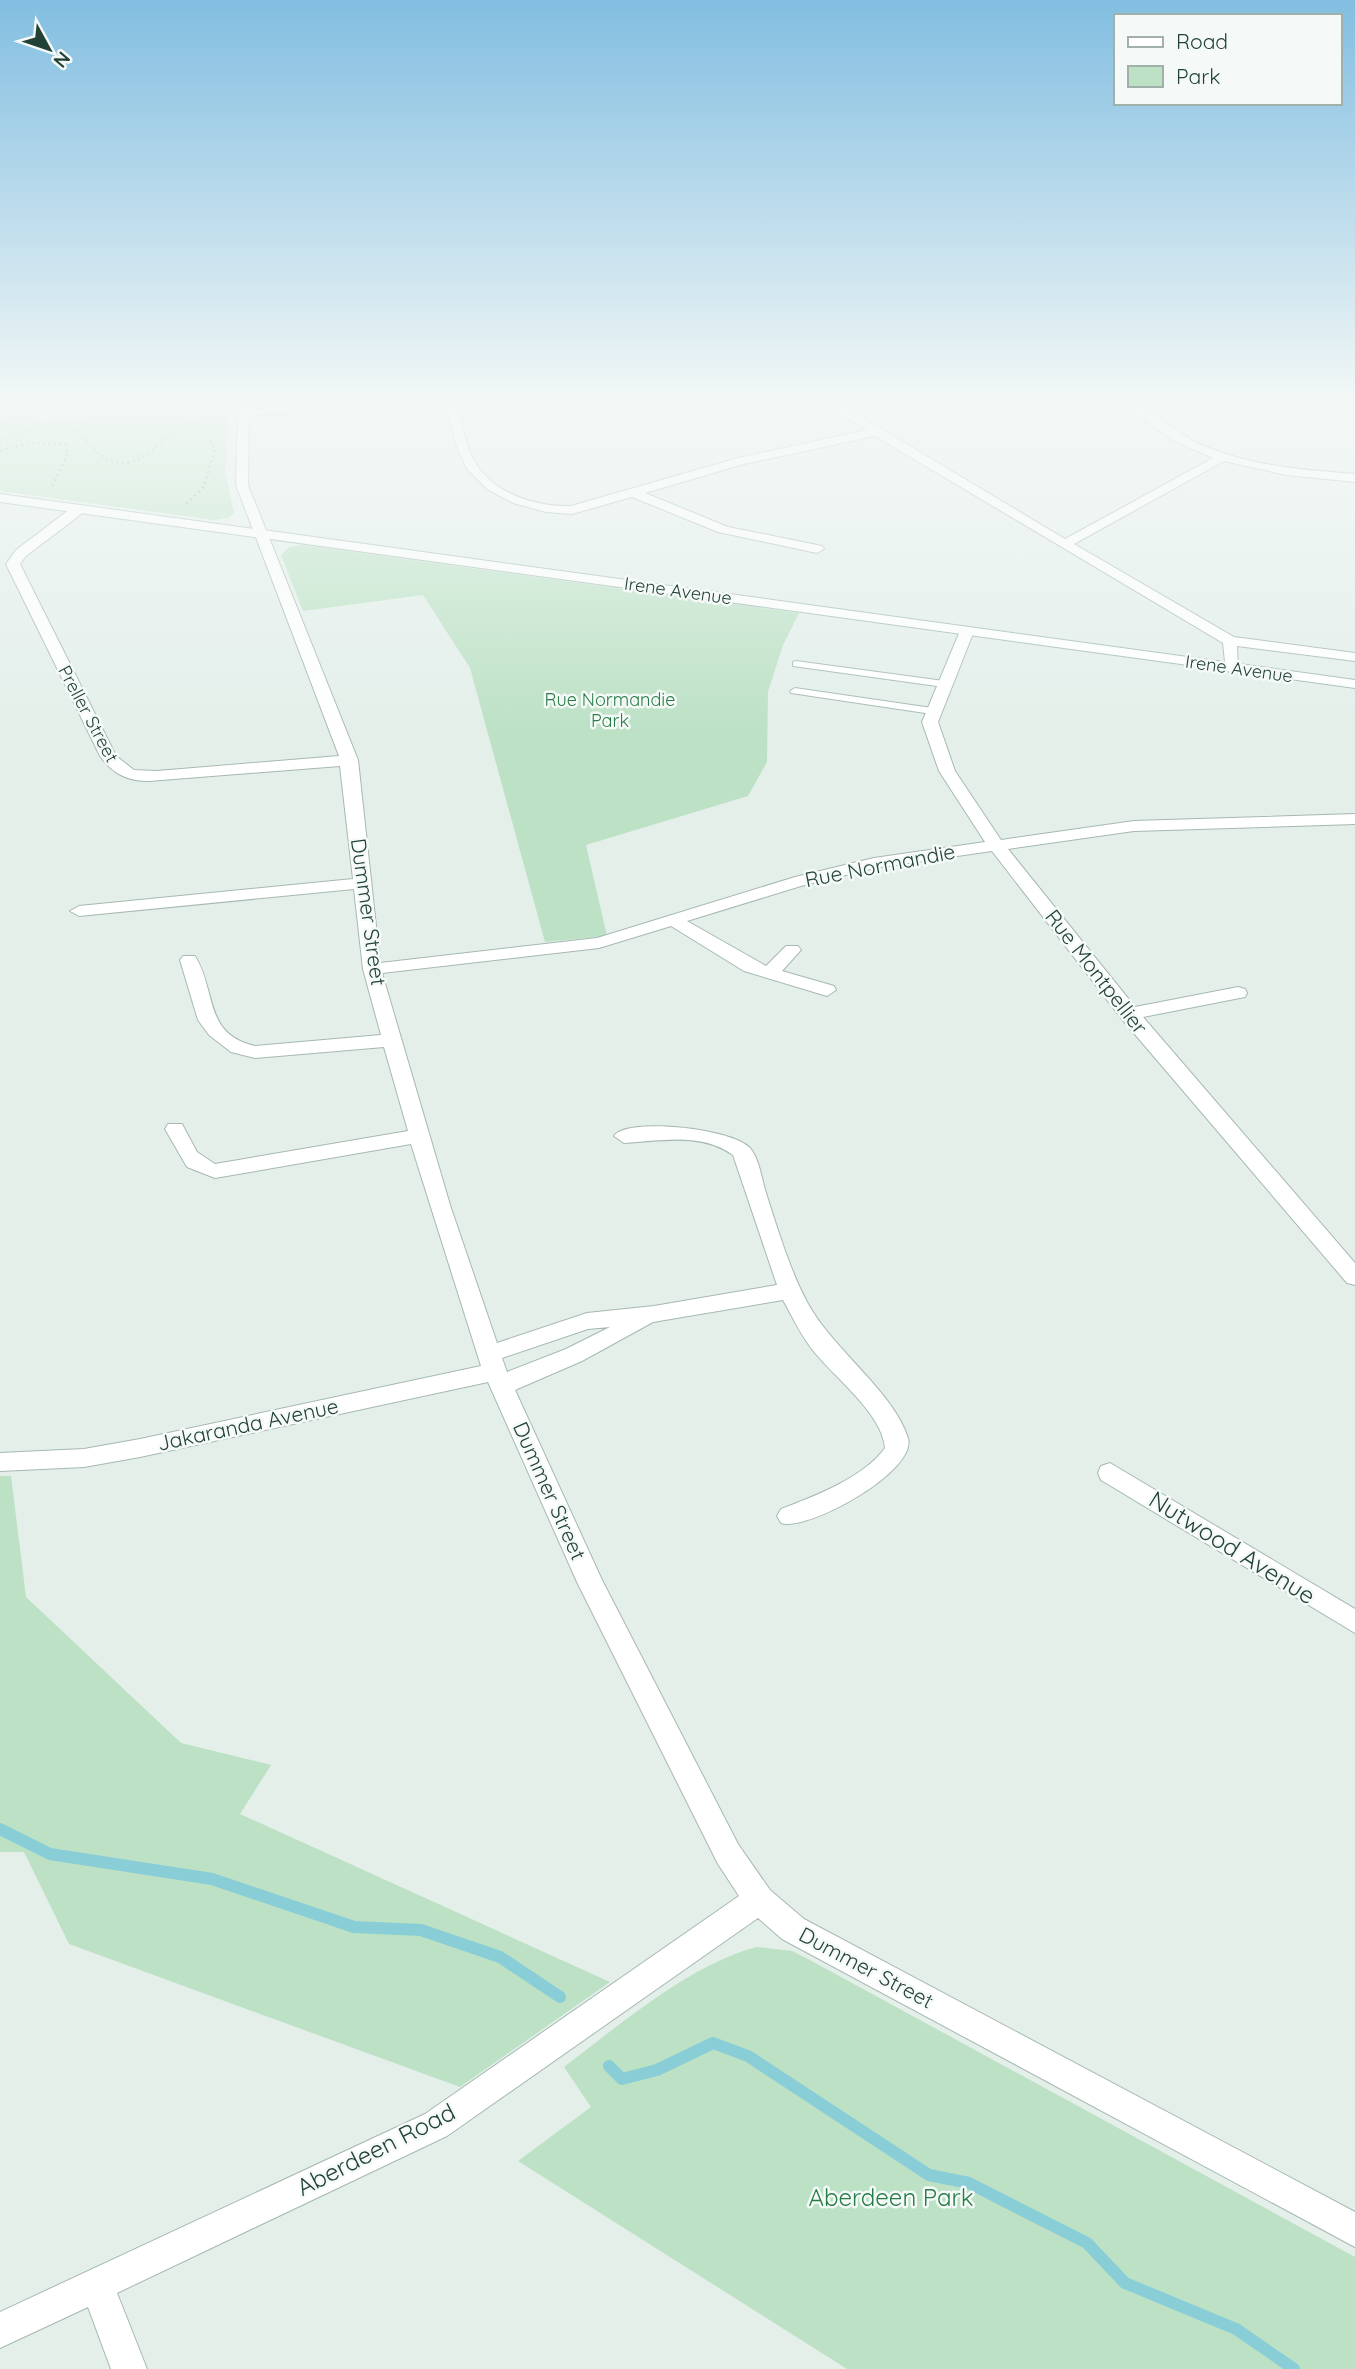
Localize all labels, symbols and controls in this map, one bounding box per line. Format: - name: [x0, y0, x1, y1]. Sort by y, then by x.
- north arrow: [14, 14, 84, 84]
- legend: [1114, 14, 1341, 105]
- text: Road: [1176, 28, 1228, 54]
- text: N: [48, 47, 76, 73]
- text: Park: [1176, 63, 1220, 89]
- street label: Irene Avenue: [623, 572, 733, 609]
- street label: Irene Avenue: [1184, 650, 1294, 687]
- street label: Preller Street: [53, 661, 124, 766]
- park label: Rue Normandie Park: [545, 688, 675, 732]
- street label: Dummer Street: [346, 837, 392, 987]
- street label: Rue Normandie: [802, 838, 957, 892]
- street label: Rue Montpellier: [1040, 904, 1154, 1039]
- street label: Jakaranda Avenue: [155, 1392, 341, 1456]
- street label: Dummer Street: [508, 1418, 592, 1564]
- street label: Nutwood Avenue: [1144, 1484, 1321, 1610]
- street label: Dummer Street: [795, 1921, 938, 2013]
- street label: Aberdeen Road: [291, 2096, 460, 2202]
- park label: Aberdeen Park: [808, 2182, 974, 2212]

